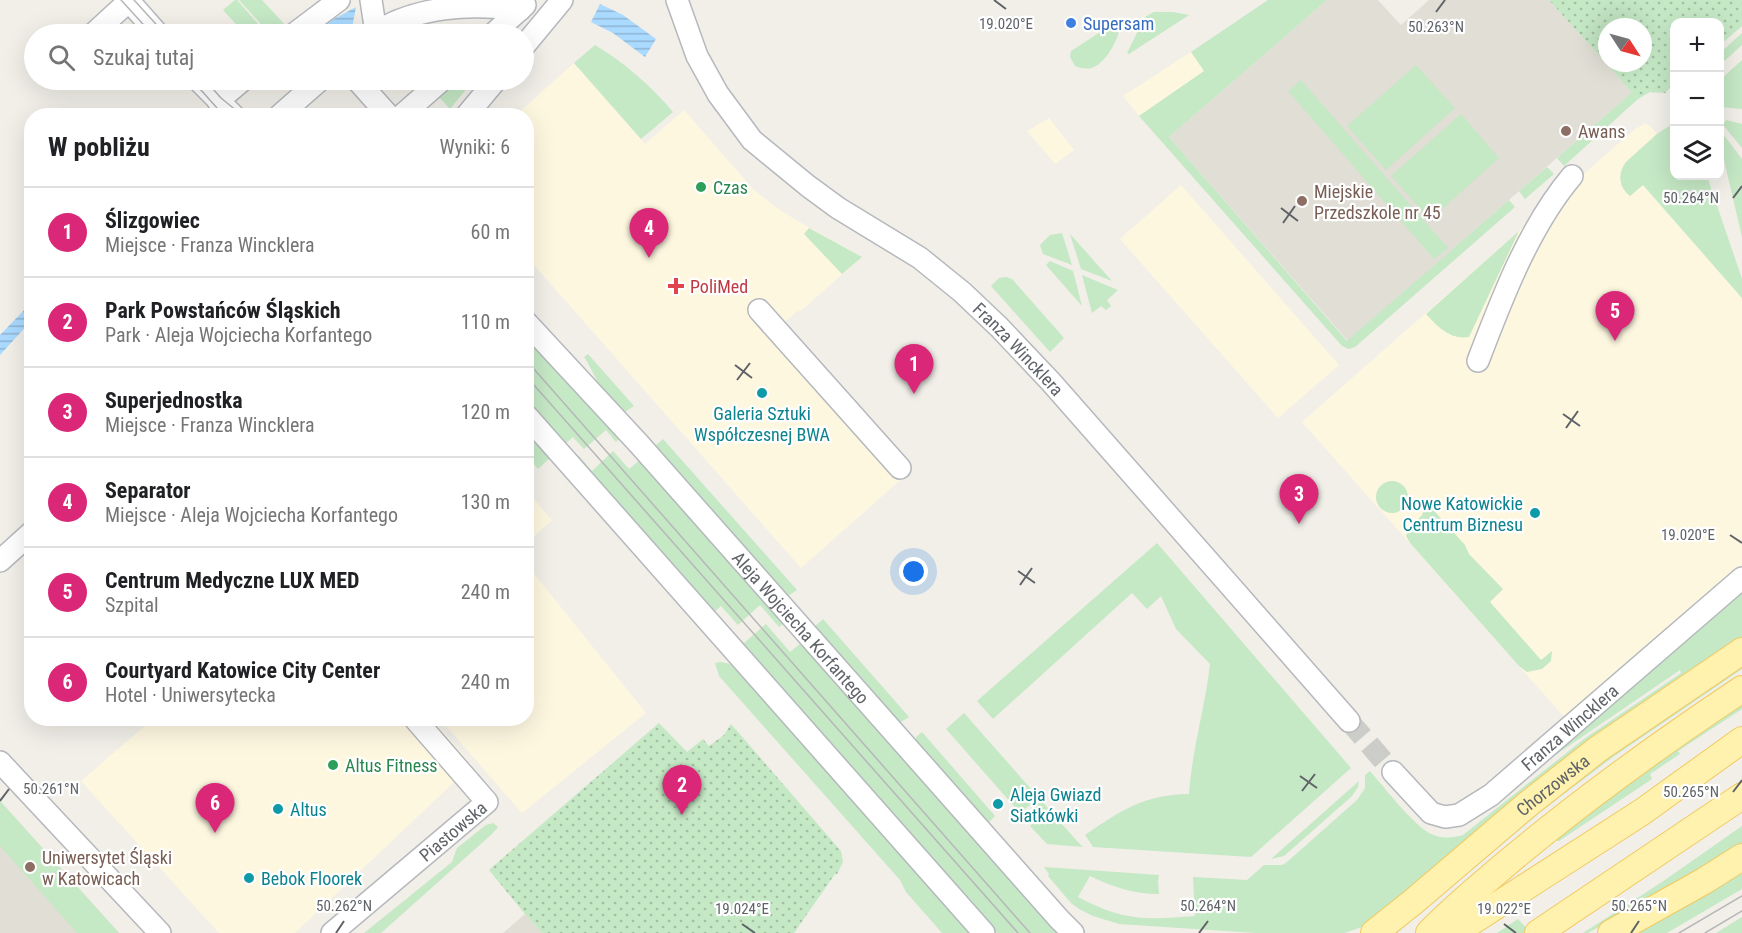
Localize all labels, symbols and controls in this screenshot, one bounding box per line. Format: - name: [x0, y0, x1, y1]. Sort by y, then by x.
- place label: Supersam: [1083, 13, 1154, 34]
- text: 19.020°E: [979, 15, 1033, 33]
- marker: Supersam: [1064, 16, 1078, 30]
- text: 50.263°N: [1408, 18, 1464, 36]
- north arrow: [1598, 18, 1652, 72]
- map controls: [1670, 18, 1724, 180]
- button: +: [1670, 18, 1724, 72]
- search box: [24, 24, 534, 90]
- icon: search: [45, 41, 78, 74]
- text: Szukaj tutaj: [93, 45, 194, 70]
- button: −: [1670, 72, 1724, 126]
- place label: Awans: [1578, 121, 1625, 142]
- marker: Awans: [1559, 124, 1573, 138]
- button: layers: [1670, 126, 1724, 180]
- text: W pobliżu: [48, 132, 150, 162]
- text: Wyniki: 6: [439, 135, 510, 159]
- place label: Czas: [713, 177, 748, 198]
- marker: Czas: [694, 180, 708, 194]
- place label: Miejskie Przedszkole nr 45: [1314, 181, 1441, 223]
- text: 50.264°N: [1663, 189, 1719, 207]
- marker: Miejskie Przedszkole nr 45: [1295, 194, 1309, 208]
- text: Ślizgowiec: [105, 208, 200, 233]
- pin: 4: [630, 208, 668, 258]
- text: 1: [62, 220, 73, 244]
- text: 60 m: [471, 220, 510, 244]
- text: Miejsce · Franza Wincklera: [105, 233, 315, 257]
- place label: PoliMed: [690, 276, 748, 297]
- marker: PoliMed: [667, 277, 685, 295]
- pin: 5: [1596, 292, 1634, 341]
- text: Park Powstańców Śląskich: [105, 298, 341, 323]
- street label: Franza Wincklera: [969, 298, 1068, 399]
- text: 2: [62, 310, 73, 334]
- text: 110 m: [461, 310, 510, 334]
- text: Park · Aleja Wojciecha Korfantego: [105, 323, 372, 347]
- pin: 1: [894, 344, 934, 394]
- marker: Galeria Sztuki Współczesnej BWA: [755, 386, 769, 400]
- text: Superjednostka: [105, 388, 243, 413]
- text: 3: [62, 400, 73, 424]
- text: 120 m: [461, 400, 510, 424]
- place label: Galeria Sztuki Współczesnej BWA: [694, 403, 831, 445]
- text: Miejsce · Franza Wincklera: [105, 413, 315, 437]
- pin: 3: [1280, 474, 1318, 524]
- text: Separator: [105, 478, 191, 503]
- text: 4: [62, 490, 73, 514]
- text: 130 m: [461, 490, 510, 514]
- place label: Nowe Katowickie Centrum Biznesu: [1401, 493, 1523, 535]
- text: Miejsce · Aleja Wojciecha Korfantego: [105, 503, 398, 527]
- marker: Nowe Katowickie Centrum Biznesu: [1528, 506, 1542, 520]
- text: 19.020°E: [1661, 526, 1715, 544]
- street label: Aleja Wojciecha Korfantego: [728, 547, 874, 708]
- your location: [899, 557, 928, 586]
- text: Centrum Medyczne LUX MED: [105, 568, 360, 593]
- text: 5: [62, 580, 73, 604]
- text: 240 m: [461, 580, 510, 604]
- text: Szpital: [105, 593, 159, 617]
- text: Courtyard Katowice City Center: [105, 658, 380, 683]
- text: 6: [62, 670, 73, 694]
- text: 240 m: [461, 670, 510, 694]
- street label: Franza Wincklera: [1517, 680, 1622, 775]
- text: Hotel · Uniwersytecka: [105, 683, 276, 707]
- street label: Chorzowska: [1512, 750, 1593, 820]
- place label: Altus Fitness: [345, 755, 438, 776]
- marker: Altus Fitness: [326, 758, 340, 772]
- pin: 2: [662, 766, 702, 815]
- text: 50.261°N: [23, 780, 79, 798]
- text: 50.265°N: [1663, 783, 1719, 801]
- pin: 6: [196, 784, 234, 833]
- place label: Aleja Gwiazd Siatkówki: [1010, 784, 1102, 826]
- street label: Piastowska: [415, 797, 491, 865]
- marker: Aleja Gwiazd Siatkówki: [991, 797, 1005, 811]
- place label: Altus: [290, 799, 327, 820]
- marker: Altus: [271, 802, 285, 816]
- place label: Uniwersytet Śląski w Katowicach: [42, 847, 172, 889]
- marker: Uniwersytet Śląski w Katowicach: [23, 860, 37, 874]
- place label: Bebok Floorek: [261, 868, 362, 889]
- marker: Bebok Floorek: [242, 871, 256, 885]
- text: 50.262°N: [316, 897, 372, 915]
- text: 50.264°N: [1180, 897, 1236, 915]
- text: 50.265°N: [1611, 897, 1667, 915]
- text: 19.024°E: [715, 900, 769, 918]
- text: 19.022°E: [1477, 900, 1531, 918]

